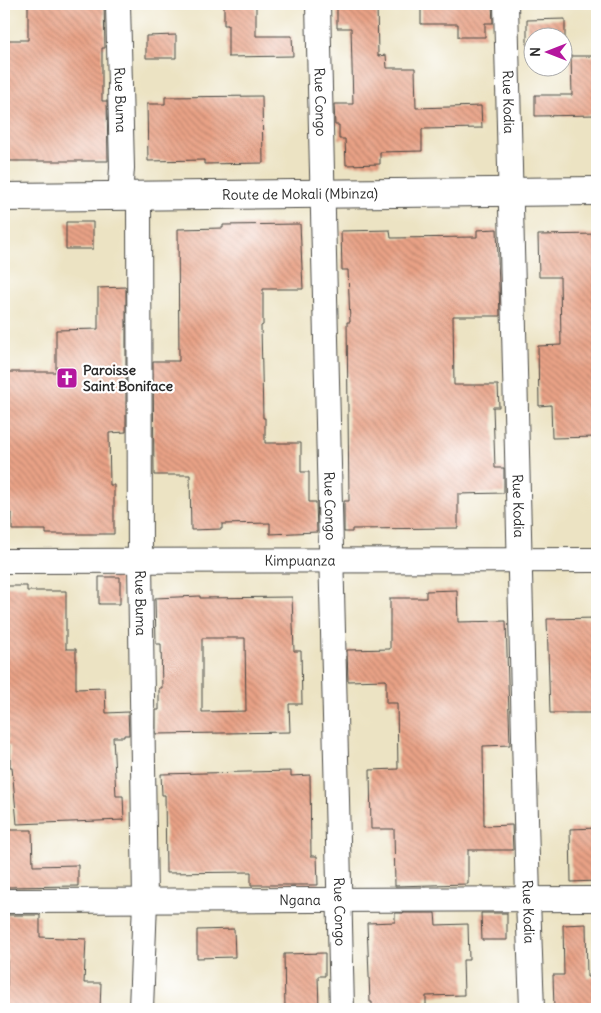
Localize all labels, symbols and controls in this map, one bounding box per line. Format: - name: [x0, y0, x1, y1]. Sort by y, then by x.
- north arrow: [524, 28, 574, 78]
- text: N: [526, 47, 544, 57]
- street label: Rue Buma: [111, 67, 130, 133]
- street label: Rue Congo: [311, 67, 330, 137]
- street label: Rue Kodia: [499, 70, 518, 134]
- street label: Route de Mokali (Mbinza): [222, 184, 378, 204]
- place label: Paroisse Saint Boniface: [83, 361, 173, 395]
- church icon: Paroisse Saint Boniface: [55, 366, 79, 390]
- street label: Rue Congo: [320, 471, 340, 540]
- street label: Rue Kodia: [509, 474, 528, 538]
- street label: Kimpuanza: [265, 551, 335, 570]
- street label: Rue Buma: [131, 570, 150, 636]
- street label: Rue Congo: [330, 877, 349, 946]
- street label: Rue Kodia: [519, 880, 539, 944]
- street label: Ngana: [279, 891, 321, 909]

